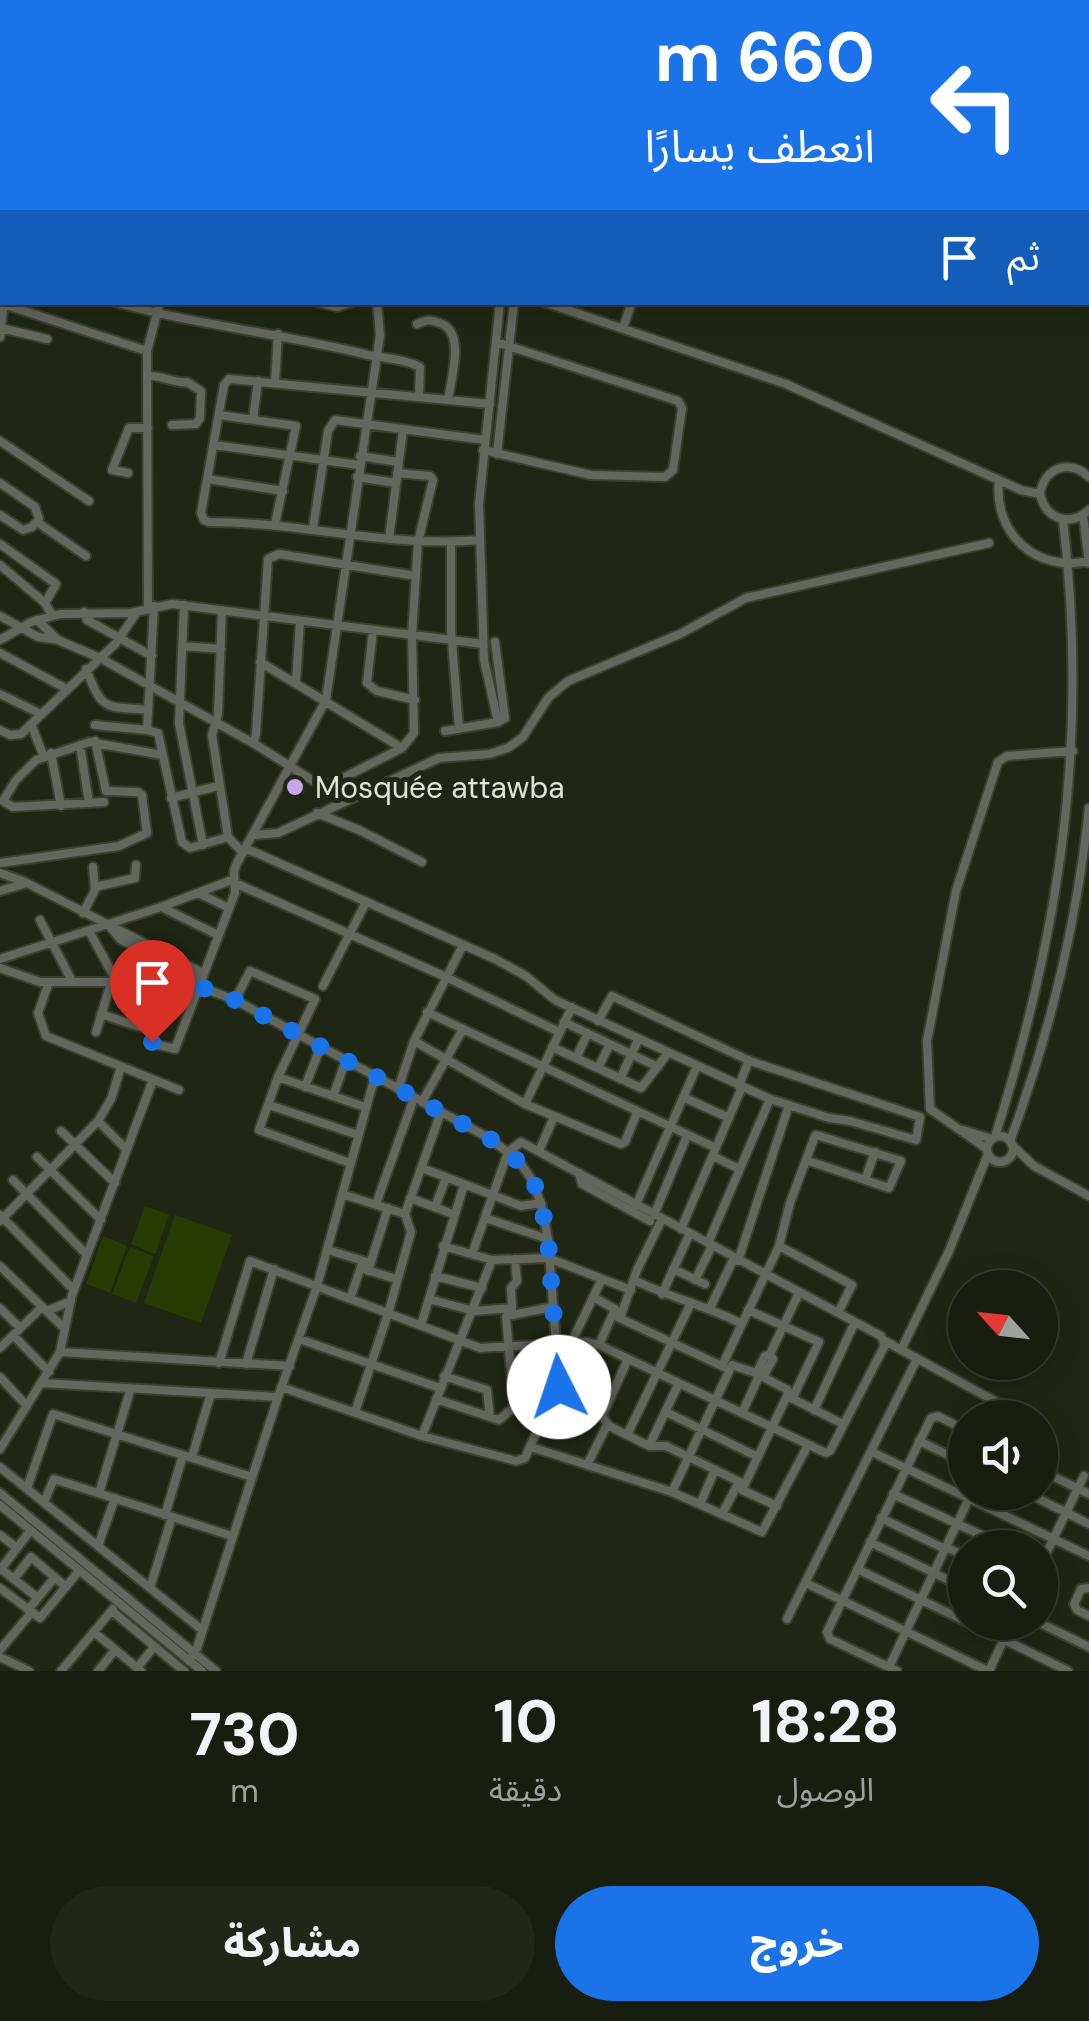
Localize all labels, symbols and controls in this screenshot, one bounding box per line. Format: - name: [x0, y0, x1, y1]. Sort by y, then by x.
- text: 660 m: [655, 12, 875, 103]
- icon: left: [910, 40, 1040, 170]
- text: انعطف يسارًا: [645, 117, 875, 176]
- icon: arrive: [932, 230, 987, 285]
- text: ثم: [1007, 232, 1040, 282]
- place label: Mosquée attawba: [315, 768, 565, 807]
- marker: Mosquée attawba: [284, 776, 306, 798]
- pin: [110, 940, 195, 1043]
- icon: arrive: [125, 955, 180, 1010]
- north arrow: [948, 1270, 1058, 1380]
- map controls: [948, 1270, 1058, 1640]
- position arrow: [507, 1335, 611, 1439]
- button: sound: [948, 1400, 1058, 1510]
- button: search: [948, 1530, 1058, 1640]
- text: 10: [493, 1682, 558, 1761]
- text: 18:28: [751, 1682, 900, 1761]
- text: 730: [189, 1695, 300, 1774]
- text: دقيقة: [489, 1769, 562, 1811]
- text: الوصول: [777, 1769, 874, 1811]
- text: m: [230, 1770, 259, 1812]
- button: مشاركة: [50, 1886, 535, 2001]
- button: خروج: [555, 1886, 1039, 2001]

